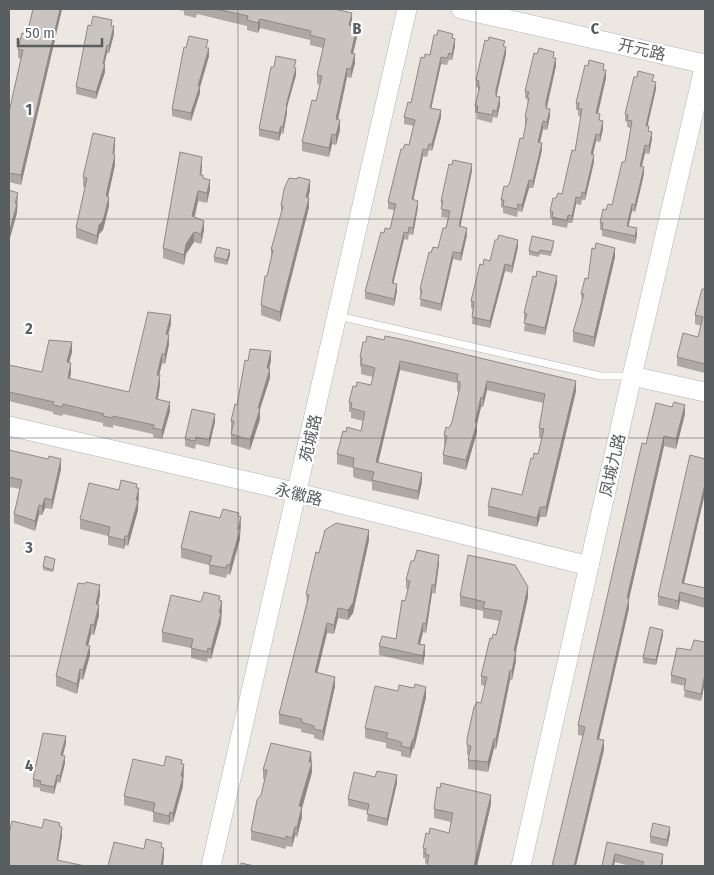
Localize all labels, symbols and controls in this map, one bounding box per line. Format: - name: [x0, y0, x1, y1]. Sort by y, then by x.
- scale bar: [18, 15, 101, 47]
- text: B: [353, 19, 362, 38]
- text: C: [591, 19, 600, 38]
- text: 50 m: [25, 24, 55, 42]
- street label: 开元路: [616, 35, 667, 64]
- text: 1: [26, 100, 32, 119]
- text: 2: [24, 319, 33, 338]
- street label: 苑城路: [296, 413, 325, 464]
- street label: 凤城九路: [596, 432, 629, 498]
- street label: 永徽路: [273, 479, 324, 510]
- text: 3: [24, 538, 33, 557]
- text: 4: [25, 756, 33, 775]

